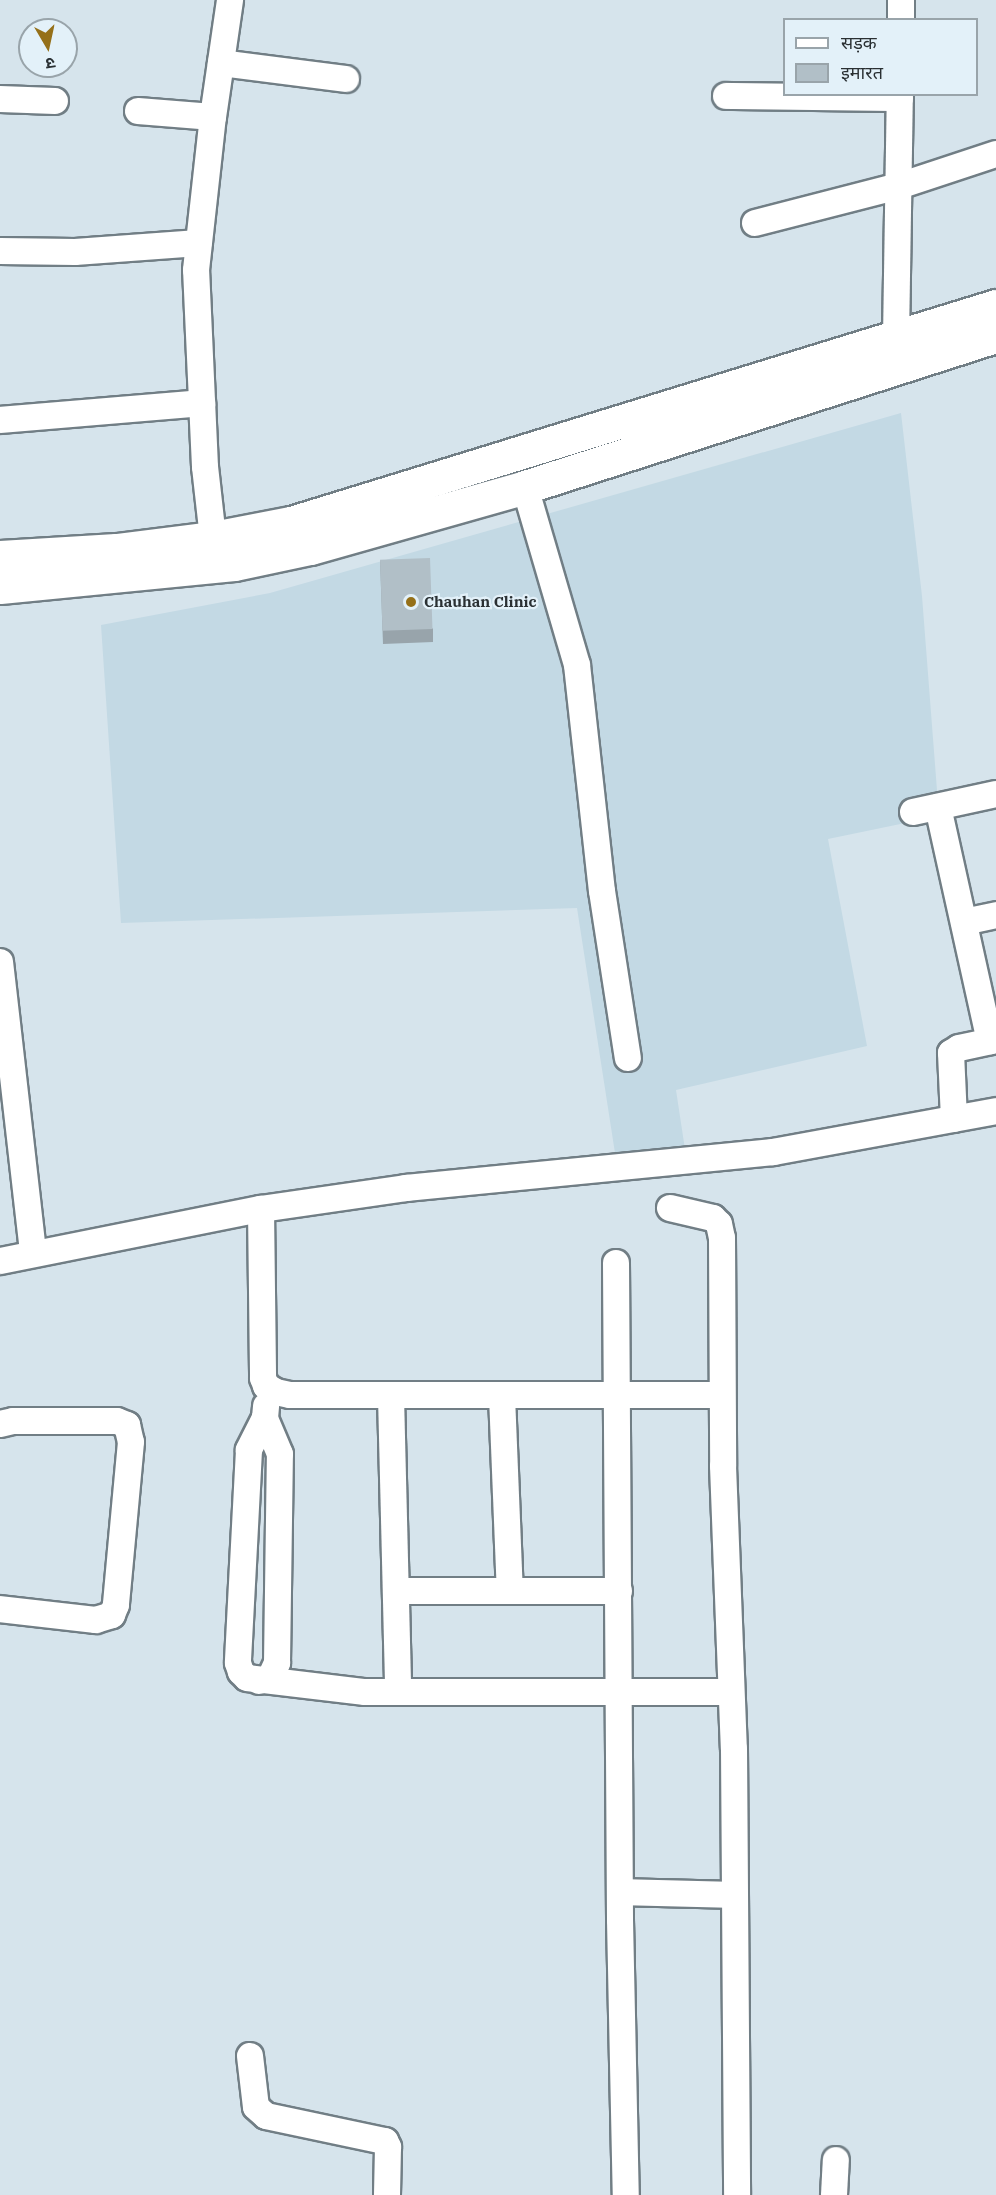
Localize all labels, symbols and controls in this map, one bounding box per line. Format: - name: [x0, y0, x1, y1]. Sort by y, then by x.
- north arrow: [18, 18, 78, 78]
- legend: [783, 18, 978, 96]
- text: सड़क: [841, 31, 877, 54]
- text: उ: [44, 53, 57, 74]
- text: इमारत: [841, 61, 883, 84]
- marker: Chauhan Clinic: [402, 593, 420, 611]
- place label: Chauhan Clinic: [424, 593, 537, 611]

